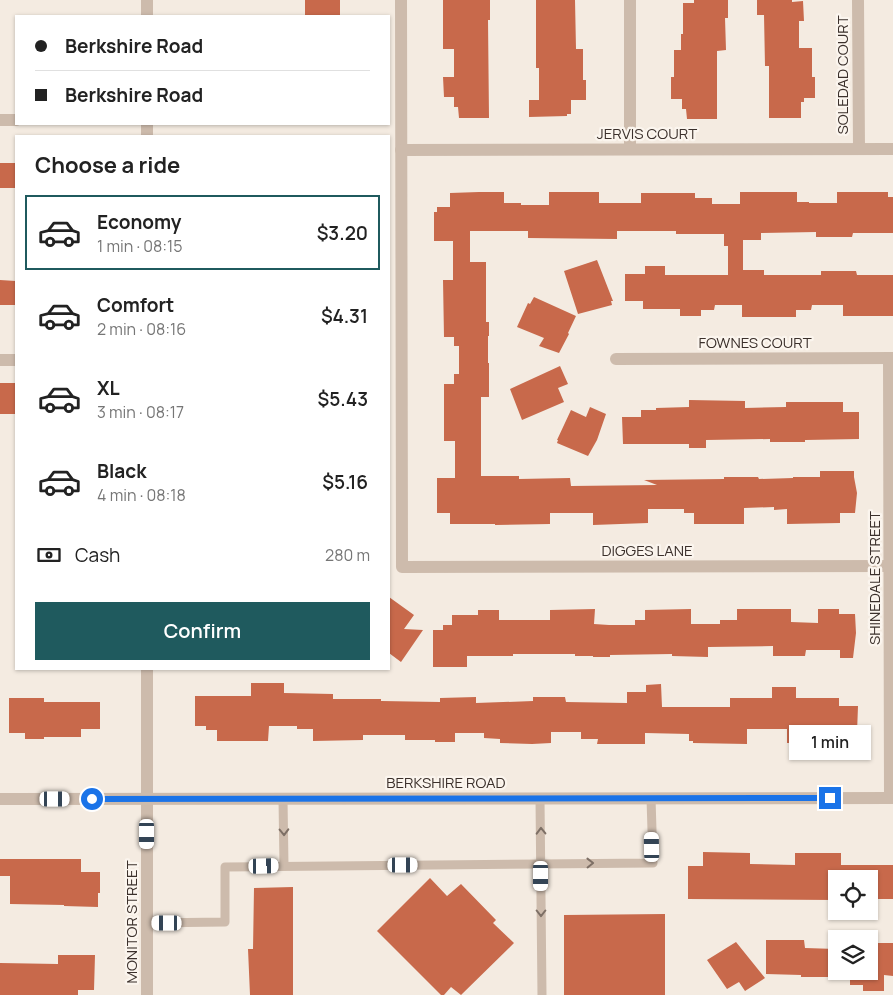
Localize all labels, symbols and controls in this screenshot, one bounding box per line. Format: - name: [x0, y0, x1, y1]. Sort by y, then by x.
- street label: SOLEDAD COURT: [832, 15, 853, 135]
- text: Berkshire Road: [65, 33, 203, 59]
- text: Berkshire Road: [65, 82, 203, 108]
- street label: JERVIS COURT: [597, 123, 697, 144]
- text: Choose a ride: [35, 150, 180, 180]
- text: Economy: [97, 209, 181, 235]
- icon: car: [37, 210, 82, 255]
- text: $3.20: [317, 220, 368, 246]
- text: 1 min · 08:15: [97, 235, 183, 257]
- text: Comfort: [97, 292, 174, 318]
- icon: car: [37, 293, 82, 338]
- text: $4.31: [321, 303, 368, 329]
- text: 2 min · 08:16: [97, 318, 186, 340]
- street label: FOWNES COURT: [698, 332, 812, 353]
- text: XL: [97, 375, 120, 401]
- icon: car: [37, 376, 82, 421]
- text: $5.43: [317, 386, 368, 412]
- text: 3 min · 08:17: [97, 401, 184, 423]
- text: Black: [97, 458, 146, 484]
- icon: car: [37, 459, 82, 504]
- text: $5.16: [322, 469, 368, 495]
- text: 4 min · 08:18: [97, 484, 186, 506]
- street label: SHINEDALE STREET: [864, 511, 885, 645]
- street label: DIGGES LANE: [601, 540, 693, 561]
- icon: cash: [35, 541, 63, 569]
- text: Cash: [75, 542, 120, 568]
- text: 280 m: [325, 544, 370, 566]
- button: Confirm: [35, 602, 370, 660]
- callout: 1 min: [789, 726, 871, 760]
- text: 1 min: [811, 731, 849, 753]
- street label: BERKSHIRE ROAD: [386, 772, 506, 793]
- route end: [819, 787, 841, 809]
- route start: [81, 788, 103, 810]
- car: [40, 792, 70, 807]
- car: [139, 819, 154, 849]
- one-way arrow: [536, 827, 546, 835]
- one-way arrow: [279, 829, 289, 837]
- car: [644, 832, 659, 862]
- car: [248, 858, 279, 874]
- car: [388, 858, 418, 873]
- one-way arrow: [586, 858, 594, 869]
- street label: MONITOR STREET: [121, 860, 142, 984]
- car: [533, 861, 548, 891]
- map controls: [828, 870, 878, 980]
- button: locate: [828, 870, 878, 920]
- one-way arrow: [536, 909, 546, 917]
- car: [152, 916, 182, 931]
- button: layers: [828, 930, 878, 980]

